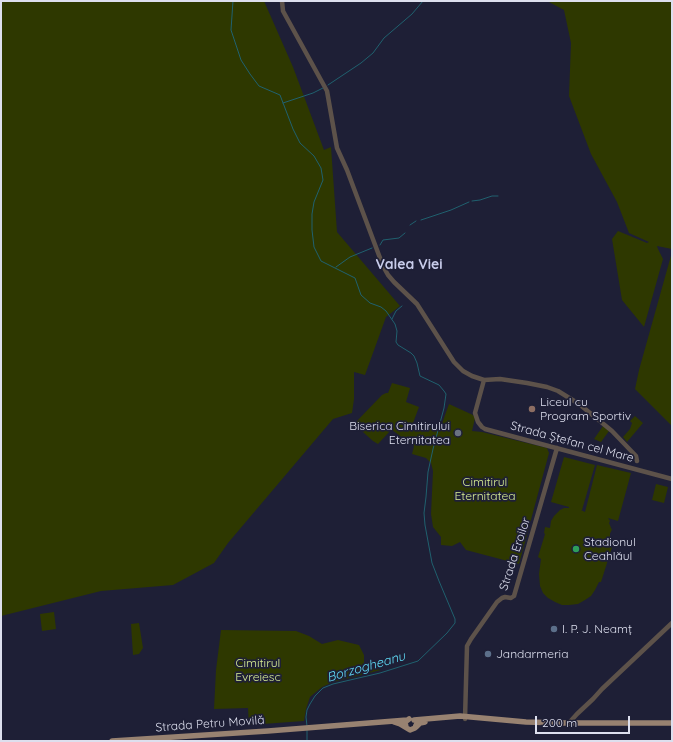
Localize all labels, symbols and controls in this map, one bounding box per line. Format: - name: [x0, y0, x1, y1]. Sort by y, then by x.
- district label: Valea Viei: [375, 257, 443, 273]
- place label: Liceul cu Program Sportiv: [540, 395, 631, 423]
- marker: Liceul cu Program Sportiv: [527, 404, 537, 414]
- place label: Biserica Cimitirului Eternitatea: [349, 419, 450, 447]
- street label: Strada Ștefan cel Mare: [509, 419, 635, 465]
- marker: Biserica Cimitirului Eternitatea: [453, 428, 463, 438]
- park label: Cimitirul Eternitatea: [454, 475, 516, 503]
- street label: Strada Eroilor: [496, 516, 534, 592]
- place label: Stadionul Ceahlăul: [584, 535, 636, 563]
- marker: Stadionul Ceahlăul: [571, 544, 581, 554]
- place label: I. P. J. Neamț: [562, 622, 632, 636]
- marker: I. P. J. Neamț: [549, 624, 559, 634]
- place label: Jandarmeria: [496, 647, 568, 661]
- water label: Borzogheanu: [325, 648, 407, 686]
- marker: Jandarmeria: [483, 649, 493, 659]
- park label: Cimitirul Evreiesc: [235, 656, 281, 684]
- scale bar: [537, 708, 632, 734]
- street label: Strada Petru Movilă: [155, 713, 265, 735]
- text: 200 m: [542, 715, 577, 730]

